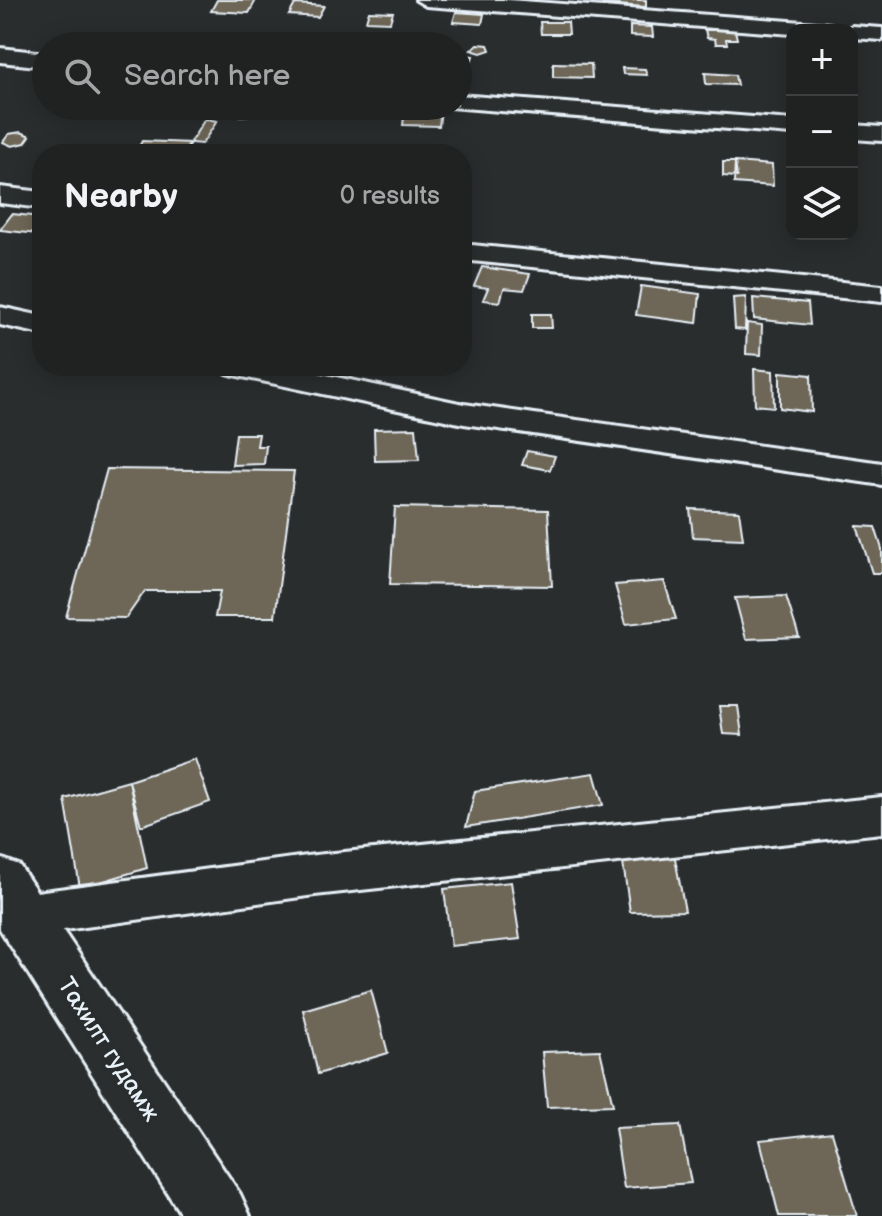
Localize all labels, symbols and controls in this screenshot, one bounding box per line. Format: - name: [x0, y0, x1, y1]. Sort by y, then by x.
- map controls: [786, 24, 858, 240]
- button: +: [786, 24, 858, 96]
- search box: [32, 32, 472, 120]
- icon: search: [60, 54, 104, 98]
- text: Search here: [124, 58, 290, 94]
- button: −: [786, 96, 858, 168]
- button: layers: [786, 168, 858, 240]
- text: Nearby: [64, 176, 178, 217]
- text: 0 results: [340, 181, 440, 212]
- street label: Тахилт гудамж: [51, 972, 166, 1127]

